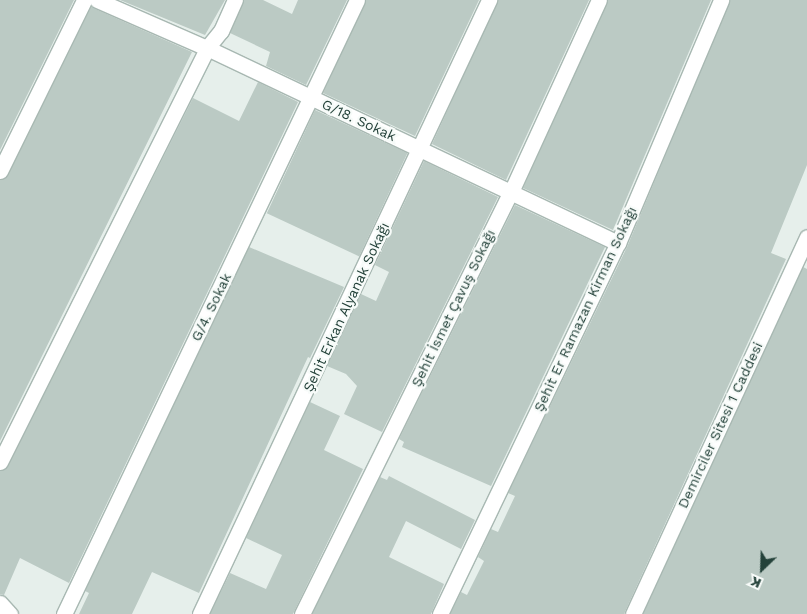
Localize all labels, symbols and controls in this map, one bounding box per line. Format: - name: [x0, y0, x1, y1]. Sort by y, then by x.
- street label: G/18. Sokak: [319, 96, 399, 144]
- street label: Şehit Er Ramazan Kirman Sokağı: [530, 204, 640, 414]
- street label: Şehit Erkan Alyanak Sokağı: [299, 219, 393, 395]
- street label: Şehit İsmet Çavuş Sokağı: [408, 227, 498, 389]
- street label: G/4. Sokak: [187, 270, 235, 344]
- street label: Demirciler Sitesi 1 Caddesi: [674, 339, 766, 511]
- north arrow: [737, 544, 787, 594]
- text: K: [748, 573, 764, 592]

